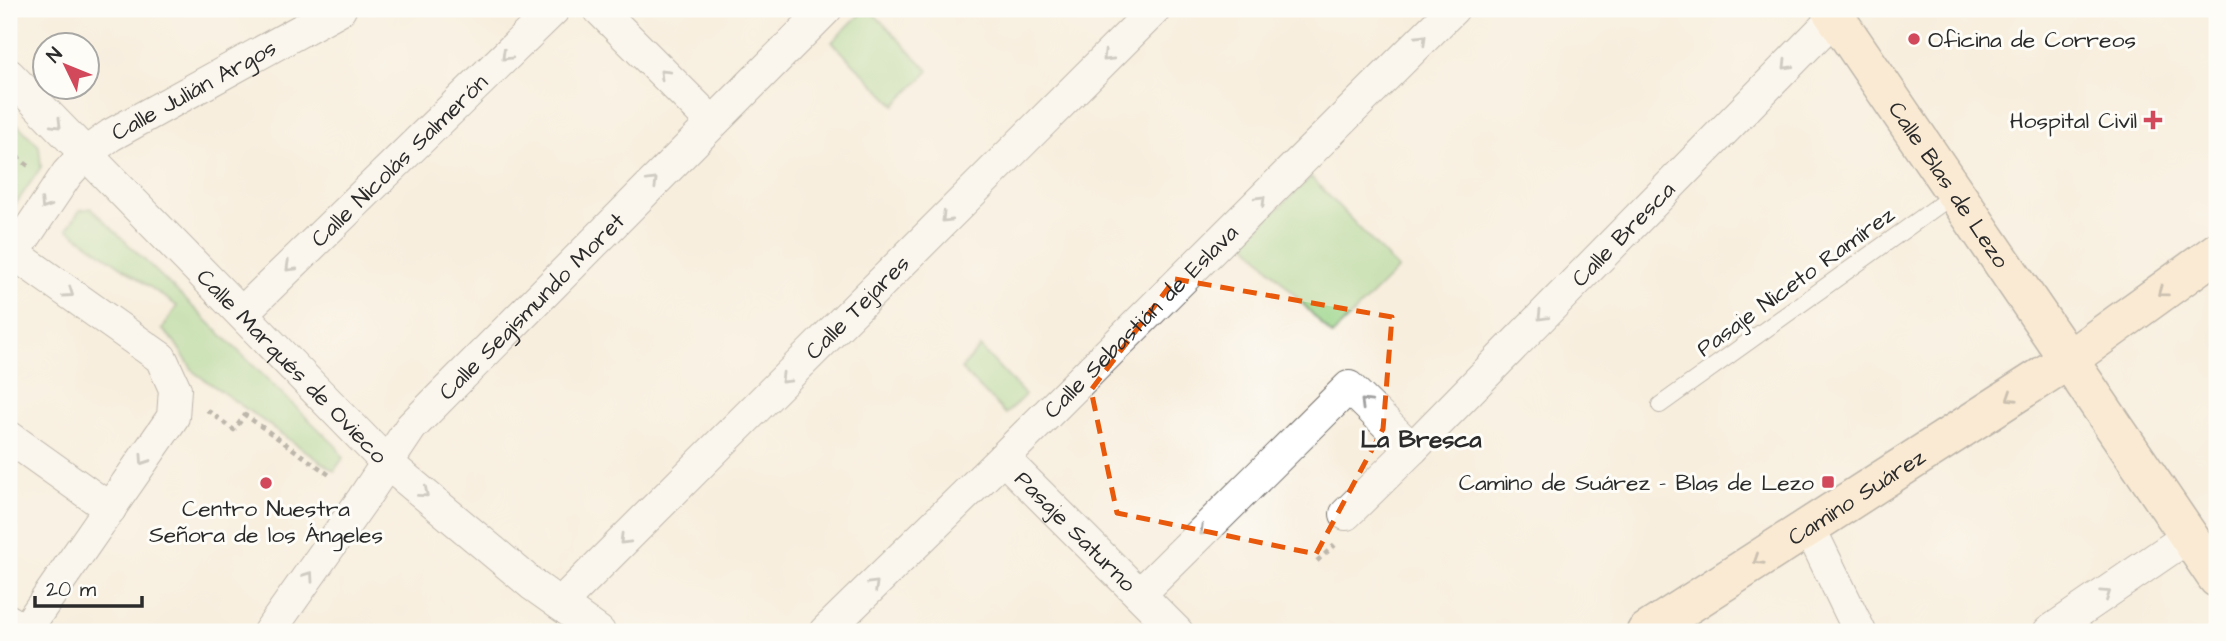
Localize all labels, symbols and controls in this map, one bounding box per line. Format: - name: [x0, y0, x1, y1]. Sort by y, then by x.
- place label: Oficina de Correos: [1928, 24, 2136, 56]
- marker: Oficina de Correos: [1906, 31, 1922, 47]
- north arrow: [32, 32, 102, 102]
- street label: Calle Julián Argos: [106, 32, 282, 149]
- one-way arrow: [1414, 35, 1427, 48]
- text: N: [41, 42, 69, 69]
- one-way arrow: [501, 48, 514, 61]
- one-way arrow: [1102, 49, 1115, 62]
- one-way arrow: [1783, 57, 1796, 70]
- street label: Calle Nicolás Salmerón: [304, 67, 495, 255]
- one-way arrow: [660, 70, 672, 82]
- street label: Calle Blas de Lezo: [1880, 95, 2017, 275]
- place label: Hospital Civil: [2010, 105, 2137, 137]
- marker: Hospital Civil: [2143, 110, 2163, 130]
- one-way arrow: [48, 115, 61, 128]
- street label: Calle Bresca: [1565, 174, 1683, 294]
- one-way arrow: [644, 178, 657, 191]
- one-way arrow: [1253, 196, 1266, 209]
- one-way arrow: [40, 197, 53, 210]
- street label: Pasaje Niceto Ramírez: [1690, 199, 1902, 365]
- street label: Calle Segismundo Moret: [432, 205, 633, 408]
- one-way arrow: [942, 210, 954, 222]
- street label: Calle Sebastián de Eslava: [1037, 217, 1246, 426]
- street label: Calle Tejares: [798, 248, 917, 367]
- one-way arrow: [286, 258, 299, 271]
- street label: Calle Marqués de Ovieco: [189, 262, 394, 471]
- one-way arrow: [2157, 284, 2170, 296]
- one-way arrow: [61, 285, 74, 297]
- one-way arrow: [1538, 307, 1551, 320]
- one-way arrow: [781, 371, 794, 384]
- one-way arrow: [2005, 388, 2018, 401]
- one-way arrow: [1361, 398, 1374, 411]
- district label: La Bresca: [1360, 423, 1482, 457]
- street label: Camino Suárez: [1782, 441, 1932, 554]
- one-way arrow: [140, 452, 152, 465]
- street label: Pasaje Saturno: [1007, 464, 1143, 599]
- place label: Camino de Suárez - Blas de Lezo: [1459, 467, 1814, 499]
- marker: Camino de Suárez - Blas de Lezo: [1820, 474, 1836, 490]
- marker: Centro Nuestra Señora de los Ángeles: [258, 475, 274, 491]
- one-way arrow: [416, 485, 429, 498]
- place label: Centro Nuestra Señora de los Ángeles: [149, 493, 383, 552]
- one-way arrow: [1199, 522, 1212, 535]
- one-way arrow: [620, 532, 633, 545]
- one-way arrow: [1752, 552, 1765, 565]
- scale bar: [35, 564, 142, 608]
- one-way arrow: [301, 571, 313, 584]
- text: 20 m: [46, 575, 97, 604]
- one-way arrow: [865, 580, 878, 593]
- one-way arrow: [2098, 590, 2111, 602]

